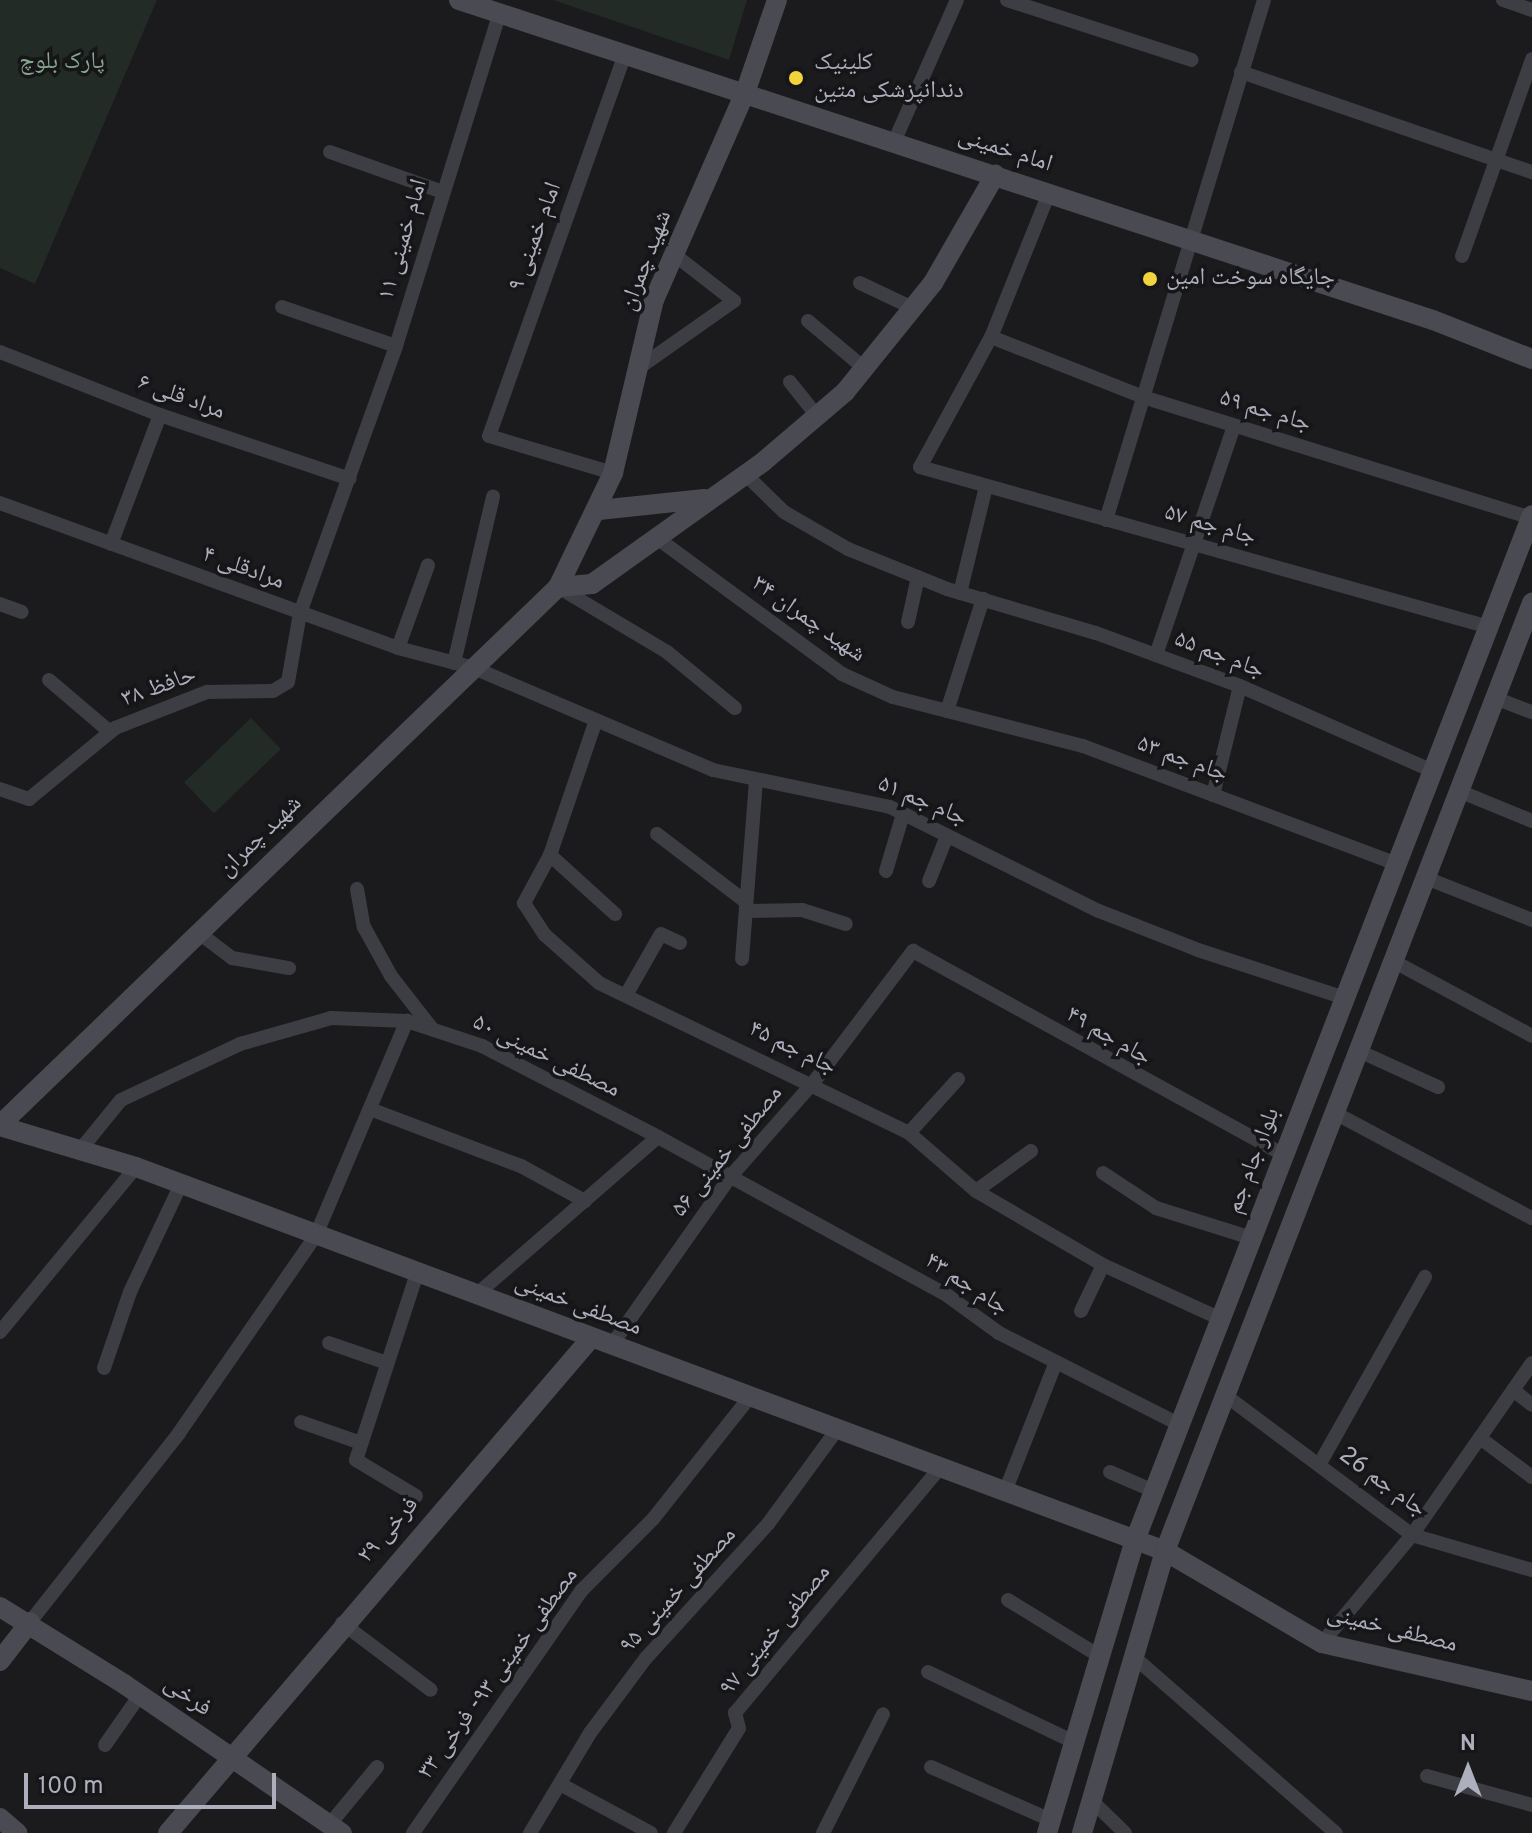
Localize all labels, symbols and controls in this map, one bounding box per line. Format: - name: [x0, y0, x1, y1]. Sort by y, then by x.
- park label: پارک بلوچ: [19, 49, 105, 77]
- place label: کلینیک دندانپزشکی متین: [814, 50, 964, 106]
- marker: کلینیک دندانپزشکی متین: [785, 67, 807, 89]
- street label: امام خمینی: [954, 122, 1056, 180]
- street label: امام خمینی ۱۱: [373, 176, 435, 304]
- street label: امام خمینی ۹: [503, 179, 569, 295]
- street label: شهید چمران: [615, 207, 679, 315]
- place label: جایگاه سوخت امین: [1166, 265, 1335, 293]
- marker: جایگاه سوخت امین: [1141, 270, 1159, 288]
- street label: مراد قلی ۶: [133, 369, 229, 427]
- street label: جام جم ۵۹: [1216, 385, 1314, 439]
- street label: جام جم ۵۷: [1161, 499, 1259, 553]
- street label: مرادقلی ۴: [198, 541, 288, 597]
- street label: شهید چمران ۳۴: [745, 570, 871, 670]
- street label: جام جم ۵۵: [1170, 626, 1268, 686]
- street label: حافظ ۳۸: [118, 661, 200, 715]
- street label: جام جم ۵۳: [1133, 730, 1231, 790]
- street label: جام جم ۵۱: [873, 770, 971, 834]
- street label: شهید چمران: [213, 790, 309, 884]
- street label: جام جم ۴۹: [1060, 1001, 1156, 1073]
- street label: مصطفی خمینی ۵۰: [467, 1009, 625, 1105]
- street label: جام جم ۴۵: [744, 1015, 840, 1083]
- street label: مصطفی خمینی ۵۶: [666, 1081, 790, 1223]
- street label: بلوار جام جم: [1221, 1104, 1287, 1218]
- street label: جام جم ۴۳: [919, 1247, 1013, 1323]
- street label: مصطفی خمینی: [511, 1269, 645, 1343]
- street label: جام جم 26: [1333, 1442, 1431, 1524]
- street label: فرخی ۲۹: [352, 1492, 426, 1570]
- street label: مصطفی خمینی ۹۵: [615, 1522, 743, 1660]
- street label: مصطفی خمینی ۹۷: [714, 1560, 838, 1702]
- street label: مصطفی خمینی ۹۳- فرخی ۳۳: [413, 1563, 585, 1785]
- street label: مصطفی خمینی: [1324, 1600, 1460, 1660]
- street label: فرخی: [158, 1670, 216, 1724]
- north arrow: [1428, 1729, 1508, 1809]
- text: N: [1460, 1731, 1476, 1758]
- scale bar: [28, 1757, 280, 1807]
- text: 100 m: [38, 1772, 104, 1802]

